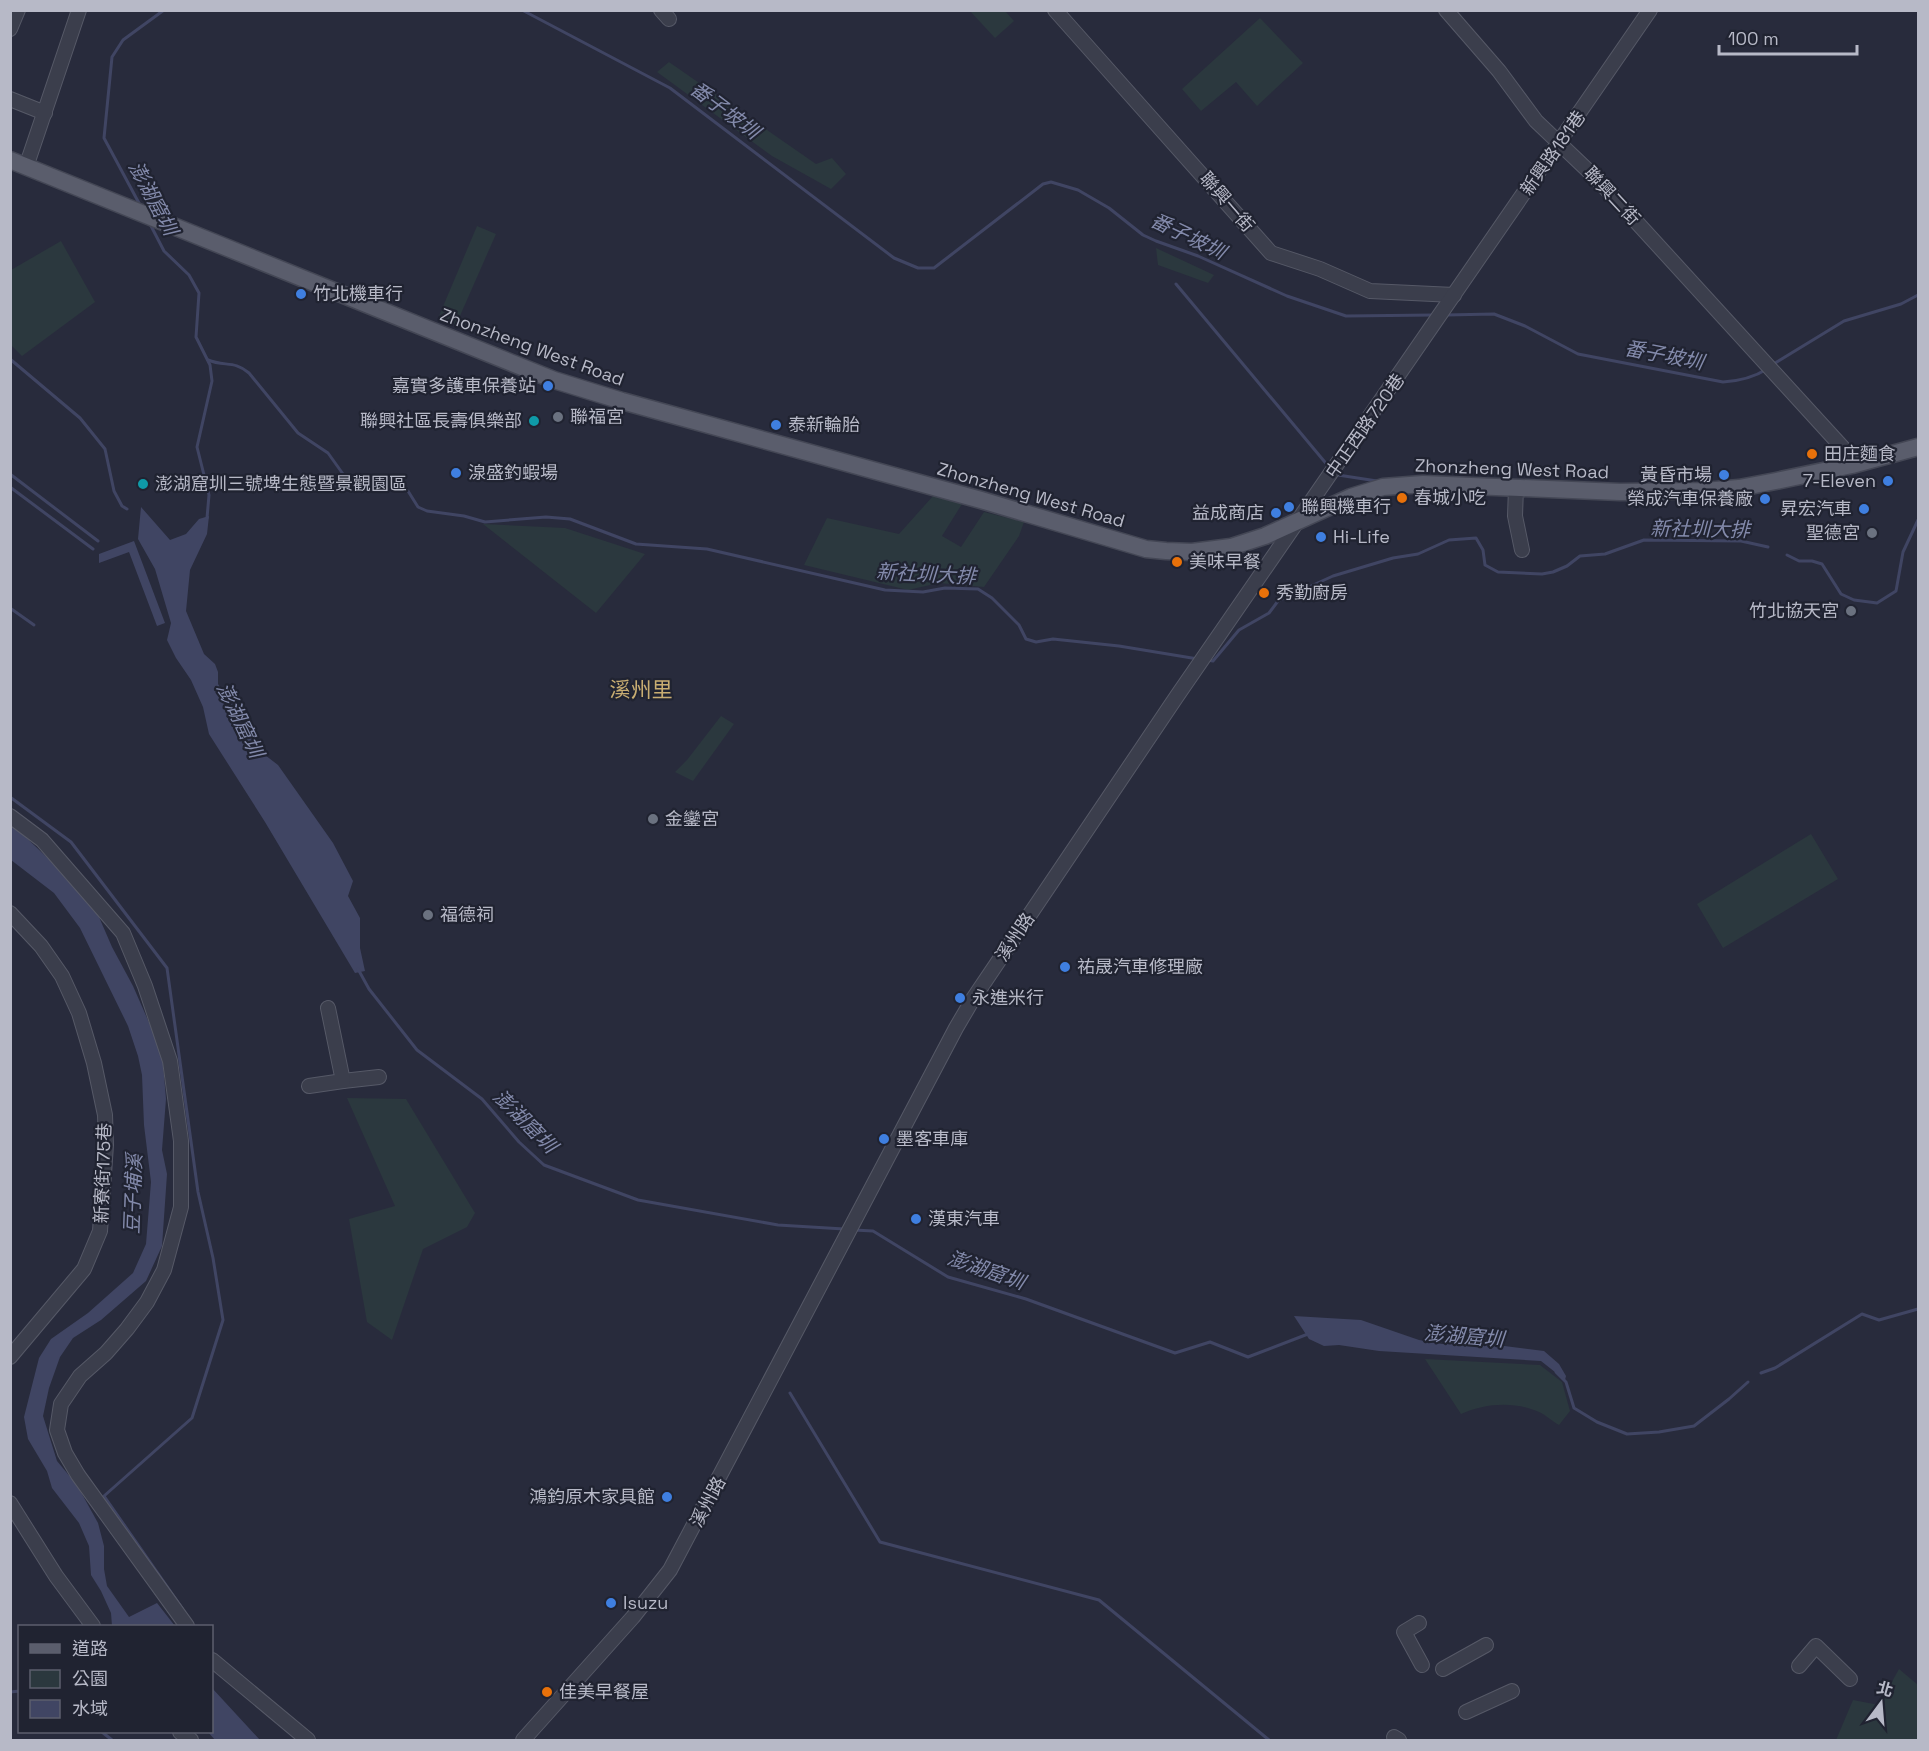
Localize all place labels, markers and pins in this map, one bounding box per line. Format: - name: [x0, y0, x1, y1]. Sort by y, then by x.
- place label: 竹北機車行: [313, 282, 403, 305]
- marker: 竹北機車行: [294, 287, 308, 301]
- place label: 嘉實多護車保養站: [392, 374, 536, 397]
- marker: 嘉實多護車保養站: [541, 379, 555, 393]
- place label: 聯福宮: [570, 405, 624, 428]
- place label: 聯興社區長壽俱樂部: [360, 409, 522, 432]
- marker: 聯福宮: [551, 410, 565, 424]
- place label: 泰新輪胎: [788, 413, 860, 436]
- marker: 聯興社區長壽俱樂部: [527, 414, 541, 428]
- marker: 泰新輪胎: [769, 418, 783, 432]
- place label: 田庄麵食: [1824, 442, 1896, 465]
- marker: 田庄麵食: [1805, 447, 1819, 461]
- place label: 湶盛釣蝦場: [468, 461, 558, 484]
- place label: 黃昏市場: [1640, 463, 1712, 486]
- marker: 湶盛釣蝦場: [449, 466, 463, 480]
- marker: 黃昏市場: [1717, 468, 1731, 482]
- place label: 7-Eleven: [1803, 469, 1876, 492]
- place label: 澎湖窟圳三號埤生態暨景觀園區: [155, 472, 407, 495]
- marker: 7-Eleven: [1881, 474, 1895, 488]
- marker: 澎湖窟圳三號埤生態暨景觀園區: [136, 477, 150, 491]
- place label: 春城小吃: [1414, 486, 1486, 509]
- place label: 榮成汽車保養廠: [1627, 487, 1753, 510]
- marker: 春城小吃: [1395, 491, 1409, 505]
- marker: 榮成汽車保養廠: [1758, 492, 1772, 506]
- place label: 聯興機車行: [1301, 495, 1391, 518]
- place label: 昇宏汽車: [1780, 497, 1852, 520]
- marker: 聯興機車行: [1282, 500, 1296, 514]
- place label: 益成商店: [1192, 501, 1264, 524]
- marker: 昇宏汽車: [1857, 502, 1871, 516]
- marker: 益成商店: [1269, 506, 1283, 520]
- place label: 聖德宮: [1806, 521, 1860, 544]
- place label: Hi-Life: [1333, 525, 1390, 548]
- marker: 聖德宮: [1865, 526, 1879, 540]
- marker: Hi-Life: [1314, 530, 1328, 544]
- place label: 美味早餐: [1189, 550, 1261, 573]
- marker: 美味早餐: [1170, 555, 1184, 569]
- place label: 秀勤廚房: [1276, 581, 1348, 604]
- marker: 秀勤廚房: [1257, 586, 1271, 600]
- place label: 竹北協天宮: [1749, 599, 1839, 622]
- marker: 竹北協天宮: [1844, 604, 1858, 618]
- place label: 金鑾宮: [665, 807, 719, 830]
- marker: 金鑾宮: [646, 812, 660, 826]
- place label: 福德祠: [440, 903, 494, 926]
- marker: 福德祠: [421, 908, 435, 922]
- place label: 祐晟汽車修理廠: [1077, 955, 1203, 978]
- marker: 祐晟汽車修理廠: [1058, 960, 1072, 974]
- place label: 永進米行: [972, 986, 1044, 1009]
- marker: 永進米行: [953, 991, 967, 1005]
- place label: 墨客車庫: [896, 1127, 968, 1150]
- marker: 墨客車庫: [877, 1132, 891, 1146]
- place label: 漢東汽車: [928, 1207, 1000, 1230]
- marker: 漢東汽車: [909, 1212, 923, 1226]
- place label: 鴻鈞原木家具館: [529, 1485, 655, 1508]
- marker: 鴻鈞原木家具館: [660, 1490, 674, 1504]
- place label: Isuzu: [623, 1591, 668, 1614]
- marker: Isuzu: [604, 1596, 618, 1610]
- place label: 佳美早餐屋: [559, 1680, 649, 1703]
- marker: 佳美早餐屋: [540, 1685, 554, 1699]

